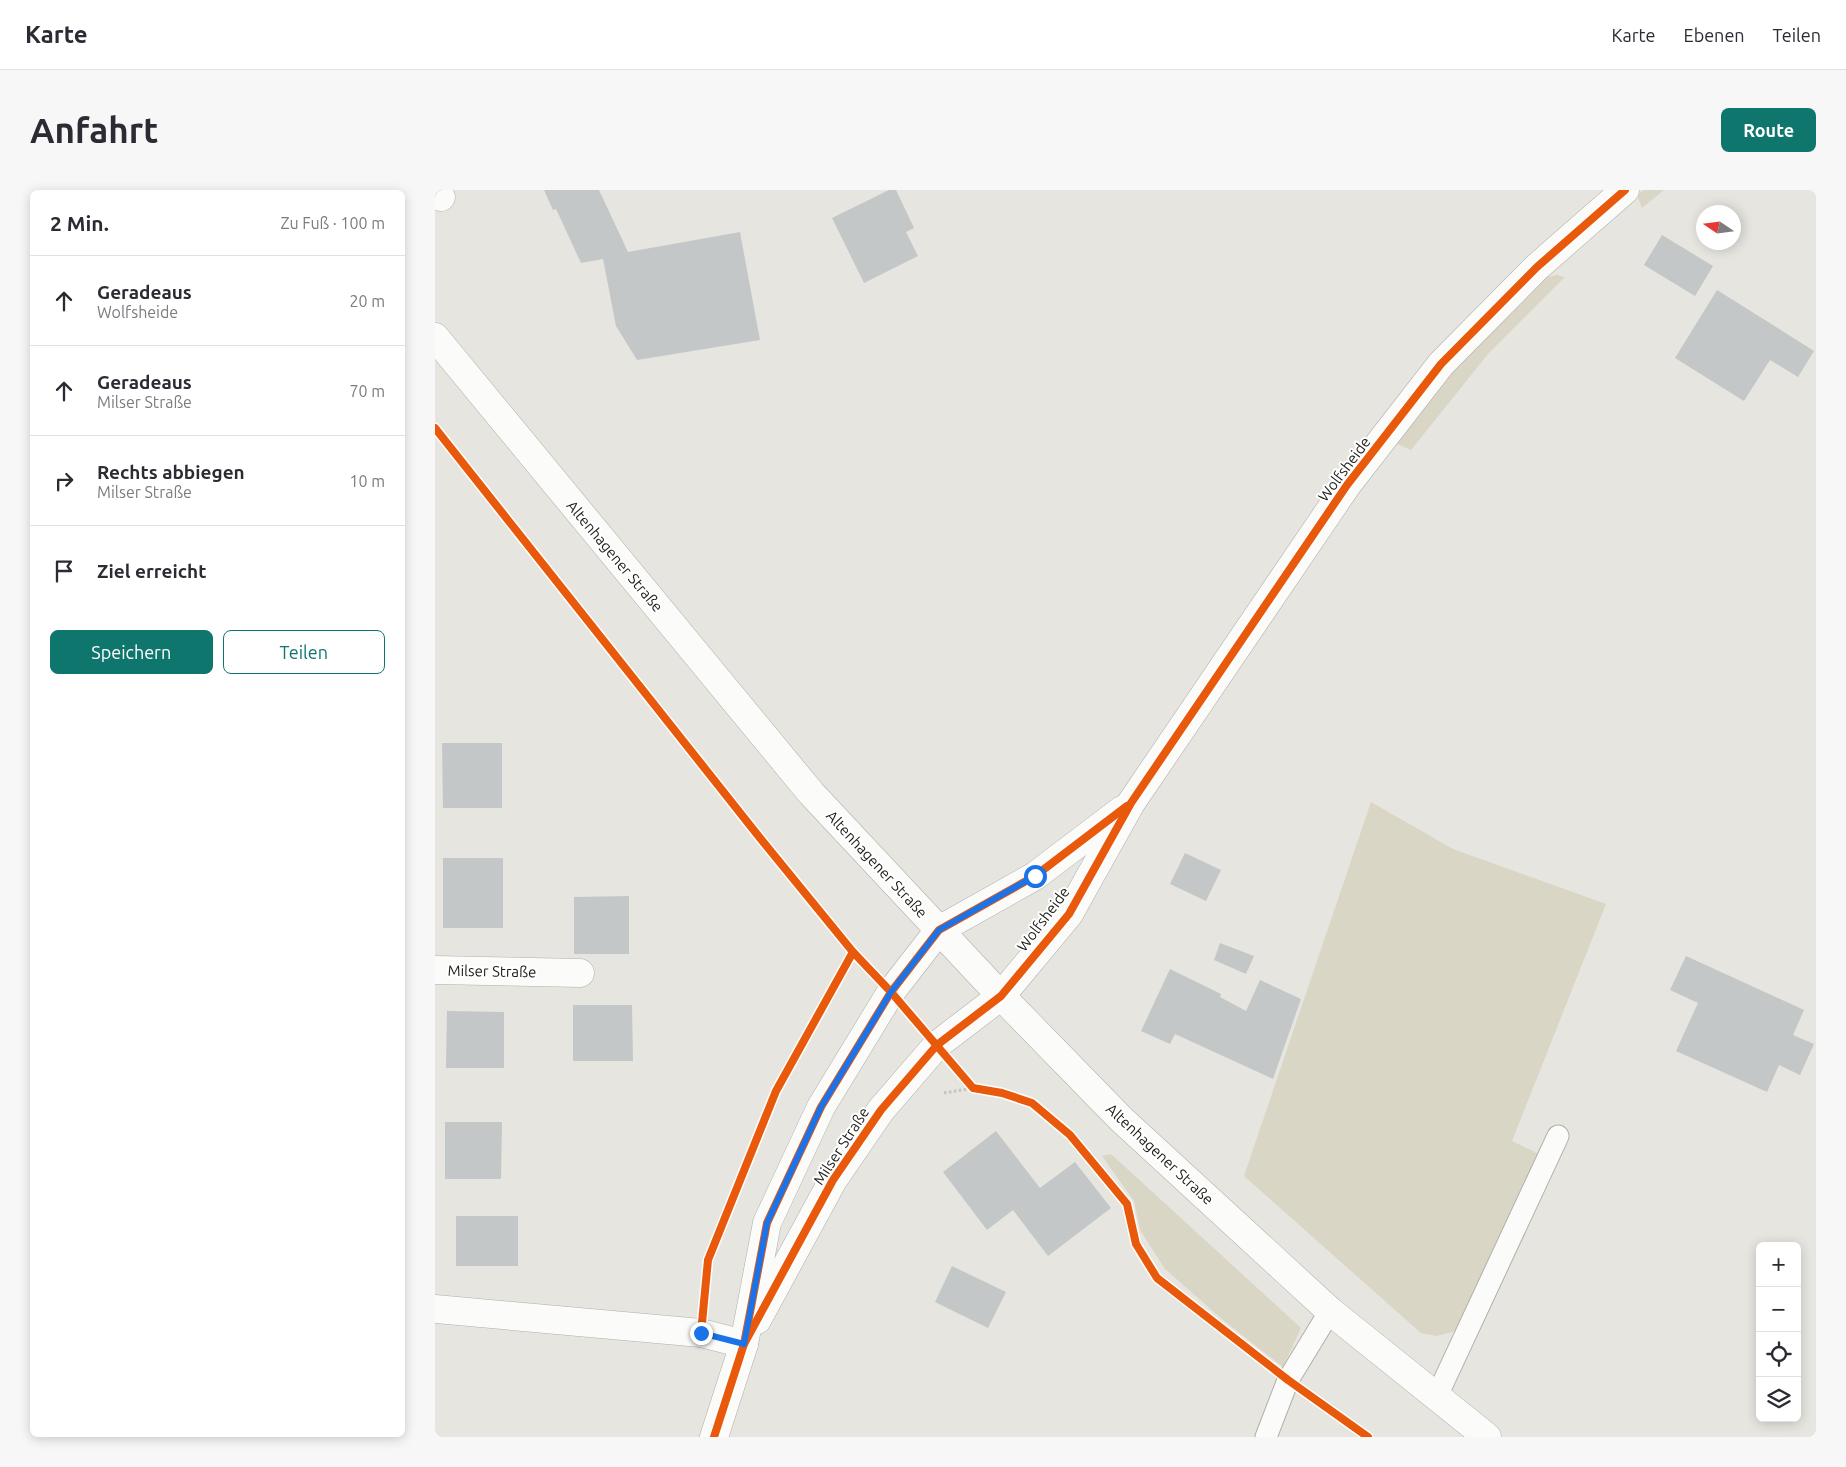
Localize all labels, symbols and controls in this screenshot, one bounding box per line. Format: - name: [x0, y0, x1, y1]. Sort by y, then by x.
- text: Karte: [25, 21, 87, 48]
- text: Karte: [1612, 25, 1656, 45]
- text: Ebenen: [1684, 25, 1745, 45]
- text: Teilen: [1773, 25, 1821, 45]
- button: Route: [1721, 108, 1816, 152]
- text: Anfahrt: [30, 110, 158, 150]
- north arrow: [1696, 205, 1741, 250]
- text: 2 Min.: [50, 211, 109, 235]
- text: Zu Fuß · 100 m: [280, 214, 385, 232]
- text: Geradeaus: [97, 281, 192, 303]
- icon: ahead: [50, 287, 78, 315]
- text: 20 m: [349, 292, 385, 310]
- text: Wolfsheide: [97, 303, 178, 321]
- text: Geradeaus: [97, 371, 192, 393]
- icon: ahead: [50, 377, 78, 405]
- text: 70 m: [349, 382, 385, 400]
- text: Milser Straße: [97, 393, 192, 411]
- street label: Wolfsheide: [1314, 433, 1374, 505]
- text: Rechts abbiegen: [97, 461, 245, 483]
- icon: right: [50, 467, 78, 495]
- text: 10 m: [349, 472, 385, 490]
- text: Milser Straße: [97, 483, 192, 501]
- street label: Altenhagener Straße: [563, 497, 667, 615]
- icon: arrive: [50, 557, 78, 585]
- text: Ziel erreicht: [97, 560, 206, 582]
- button: Speichern: [50, 630, 213, 674]
- button: Teilen: [223, 630, 385, 674]
- street label: Altenhagener Straße: [823, 807, 931, 921]
- route start: [1024, 865, 1047, 888]
- street label: Wolfsheide: [1013, 883, 1073, 955]
- street label: Milser Straße: [447, 962, 537, 980]
- street label: Altenhagener Straße: [1103, 1100, 1217, 1208]
- street label: Milser Straße: [810, 1104, 872, 1188]
- map controls: [1756, 1242, 1801, 1422]
- button: +: [1756, 1242, 1801, 1287]
- button: −: [1756, 1287, 1801, 1332]
- route end: [690, 1322, 713, 1345]
- button: locate: [1756, 1332, 1801, 1377]
- button: layers: [1756, 1377, 1801, 1422]

